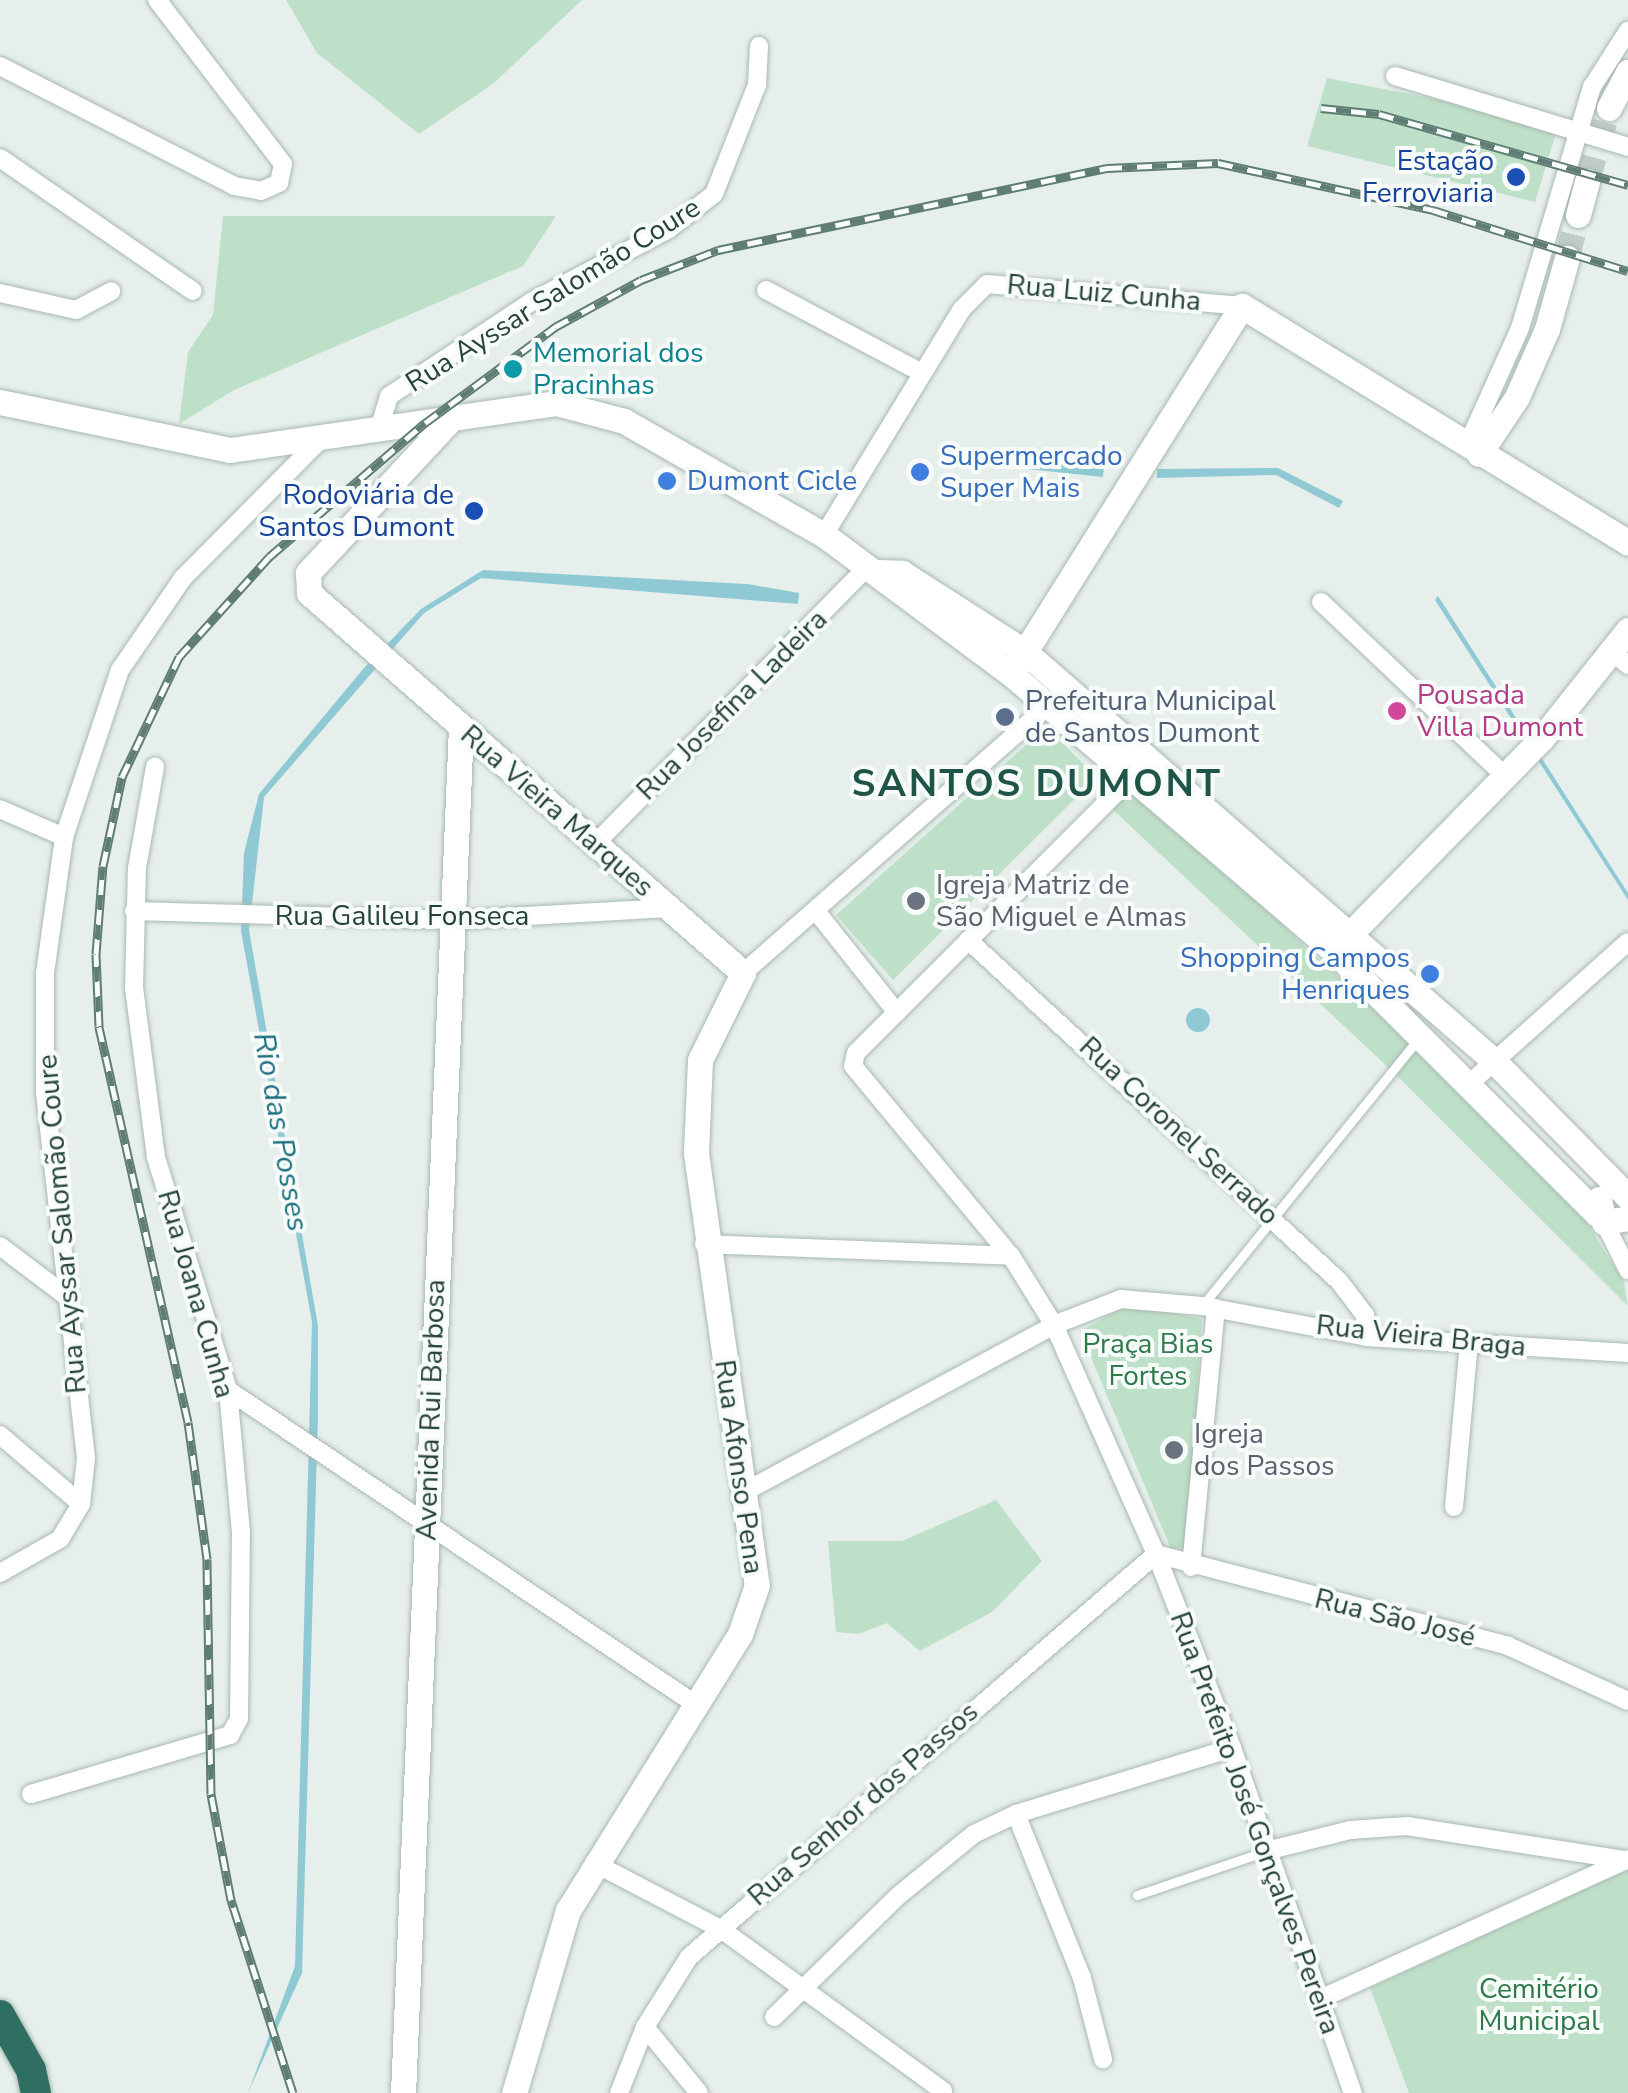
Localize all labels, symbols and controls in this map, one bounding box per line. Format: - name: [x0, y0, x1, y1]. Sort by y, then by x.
- place label: Estação Ferroviaria: [1362, 144, 1494, 210]
- marker: Estação Ferroviaria: [1503, 164, 1529, 190]
- street label: Rua Ayssar Salomão Coure: [400, 191, 706, 399]
- street label: Rua Luiz Cunha: [1006, 268, 1202, 318]
- place label: Memorial dos Pracinhas: [533, 336, 704, 402]
- marker: Memorial dos Pracinhas: [502, 358, 524, 380]
- place label: Supermercado Super Mais: [940, 439, 1122, 505]
- marker: Supermercado Super Mais: [909, 461, 931, 483]
- place label: Dumont Cicle: [687, 464, 857, 498]
- marker: Dumont Cicle: [656, 470, 678, 492]
- place label: Rodoviária de Santos Dumont: [258, 478, 454, 544]
- marker: Rodoviária de Santos Dumont: [463, 500, 485, 522]
- street label: Rua Josefina Ladeira: [630, 603, 834, 807]
- place label: Pousada Villa Dumont: [1417, 678, 1583, 744]
- place label: Prefeitura Municipal de Santos Dumont: [1025, 684, 1276, 750]
- marker: Pousada Villa Dumont: [1386, 700, 1408, 722]
- marker: Prefeitura Municipal de Santos Dumont: [994, 706, 1016, 728]
- street label: Rua Vieira Marques: [454, 718, 660, 904]
- district label: SANTOS DUMONT: [852, 761, 1222, 807]
- place label: Igreja Matriz de São Miguel e Almas: [936, 868, 1187, 934]
- marker: Igreja Matriz de São Miguel e Almas: [905, 890, 927, 912]
- street label: Rua Galileu Fonseca: [275, 899, 529, 933]
- place label: Shopping Campos Henriques: [1180, 941, 1410, 1007]
- marker: Shopping Campos Henriques: [1419, 963, 1441, 985]
- water label: Rio das Posses: [245, 1030, 315, 1234]
- street label: Rua Coronel Serrado: [1072, 1030, 1286, 1232]
- street label: Rua Ayssar Salomão Coure: [30, 1053, 94, 1395]
- street label: Rua Joana Cunha: [150, 1186, 242, 1402]
- street label: Avenida Rui Barbosa: [410, 1279, 452, 1541]
- street label: Rua Vieira Braga: [1315, 1308, 1527, 1364]
- park label: Praça Bias Fortes: [1083, 1327, 1213, 1393]
- street label: Rua Afonso Pena: [707, 1358, 771, 1576]
- place label: Igreja dos Passos: [1194, 1417, 1334, 1483]
- marker: Igreja dos Passos: [1163, 1439, 1185, 1461]
- street label: Rua São José: [1311, 1582, 1479, 1654]
- street label: Rua Prefeito José Gonçalves Pereira: [1163, 1607, 1347, 2039]
- street label: Rua Senhor dos Passos: [741, 1695, 985, 1913]
- park label: Cemitério Municipal: [1479, 1972, 1599, 2038]

